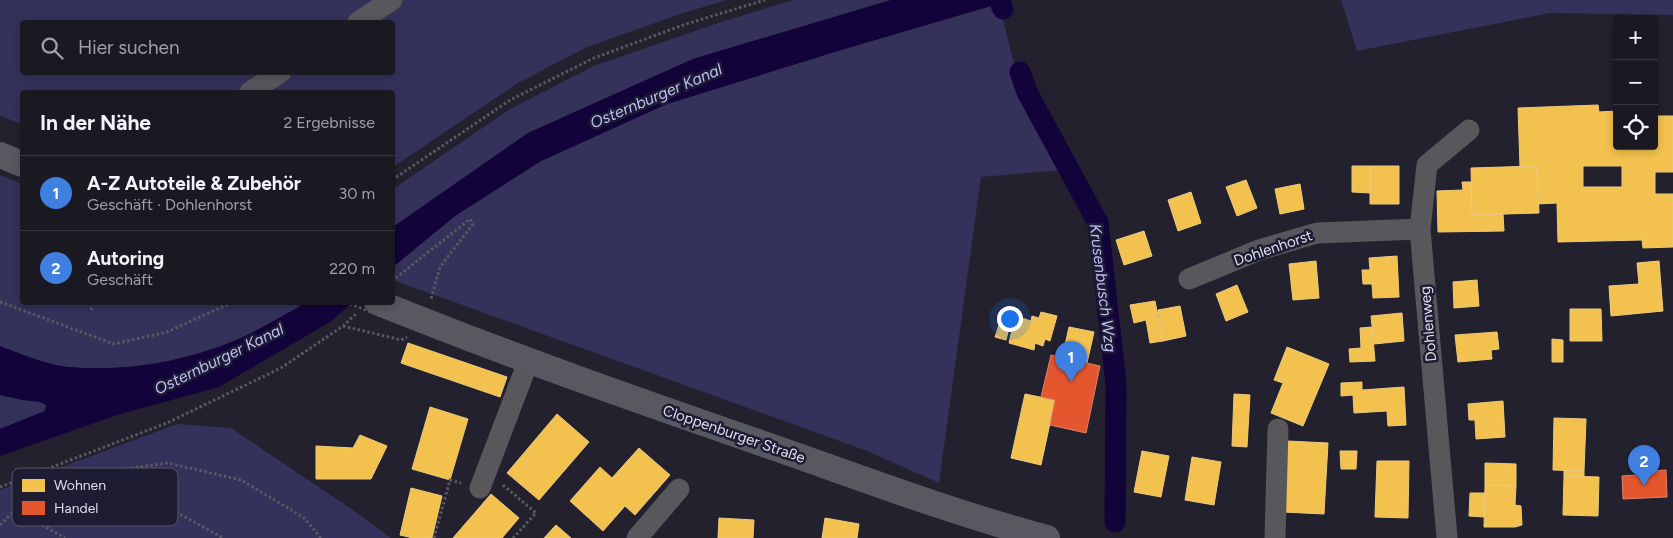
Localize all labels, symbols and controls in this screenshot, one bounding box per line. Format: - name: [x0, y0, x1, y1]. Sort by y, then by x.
- map controls: [1613, 15, 1658, 150]
- button: +: [1613, 15, 1658, 60]
- search box: [20, 20, 395, 75]
- icon: search: [38, 34, 66, 62]
- text: Hier suchen: [78, 36, 179, 59]
- water label: Osternburger Kanal: [587, 59, 725, 132]
- button: −: [1613, 60, 1658, 105]
- button: locate: [1613, 105, 1658, 150]
- text: In der Nähe: [40, 110, 151, 135]
- text: 2 Ergebnisse: [283, 113, 375, 132]
- text: A-Z Autoteile & Zubehör: [87, 172, 301, 195]
- text: 1: [53, 184, 59, 203]
- text: 30 m: [338, 184, 375, 203]
- text: Geschäft · Dohlenhorst: [87, 195, 253, 214]
- water label: Krusenbusch Wzg: [1086, 223, 1120, 353]
- street label: Dohlenhorst: [1231, 226, 1315, 270]
- text: Autoring: [87, 247, 164, 270]
- text: 2: [51, 259, 61, 278]
- text: 220 m: [329, 259, 375, 278]
- text: Geschäft: [87, 270, 153, 289]
- street label: Dohlenweg: [1416, 286, 1440, 362]
- your location: [997, 306, 1023, 332]
- water label: Osternburger Kanal: [151, 319, 287, 399]
- pin: 1: [1055, 341, 1087, 382]
- street label: Cloppenburger Straße: [660, 401, 808, 467]
- pin: 2: [1628, 445, 1660, 486]
- legend: [12, 468, 178, 526]
- text: Wohnen: [54, 477, 106, 494]
- text: Handel: [54, 500, 98, 517]

